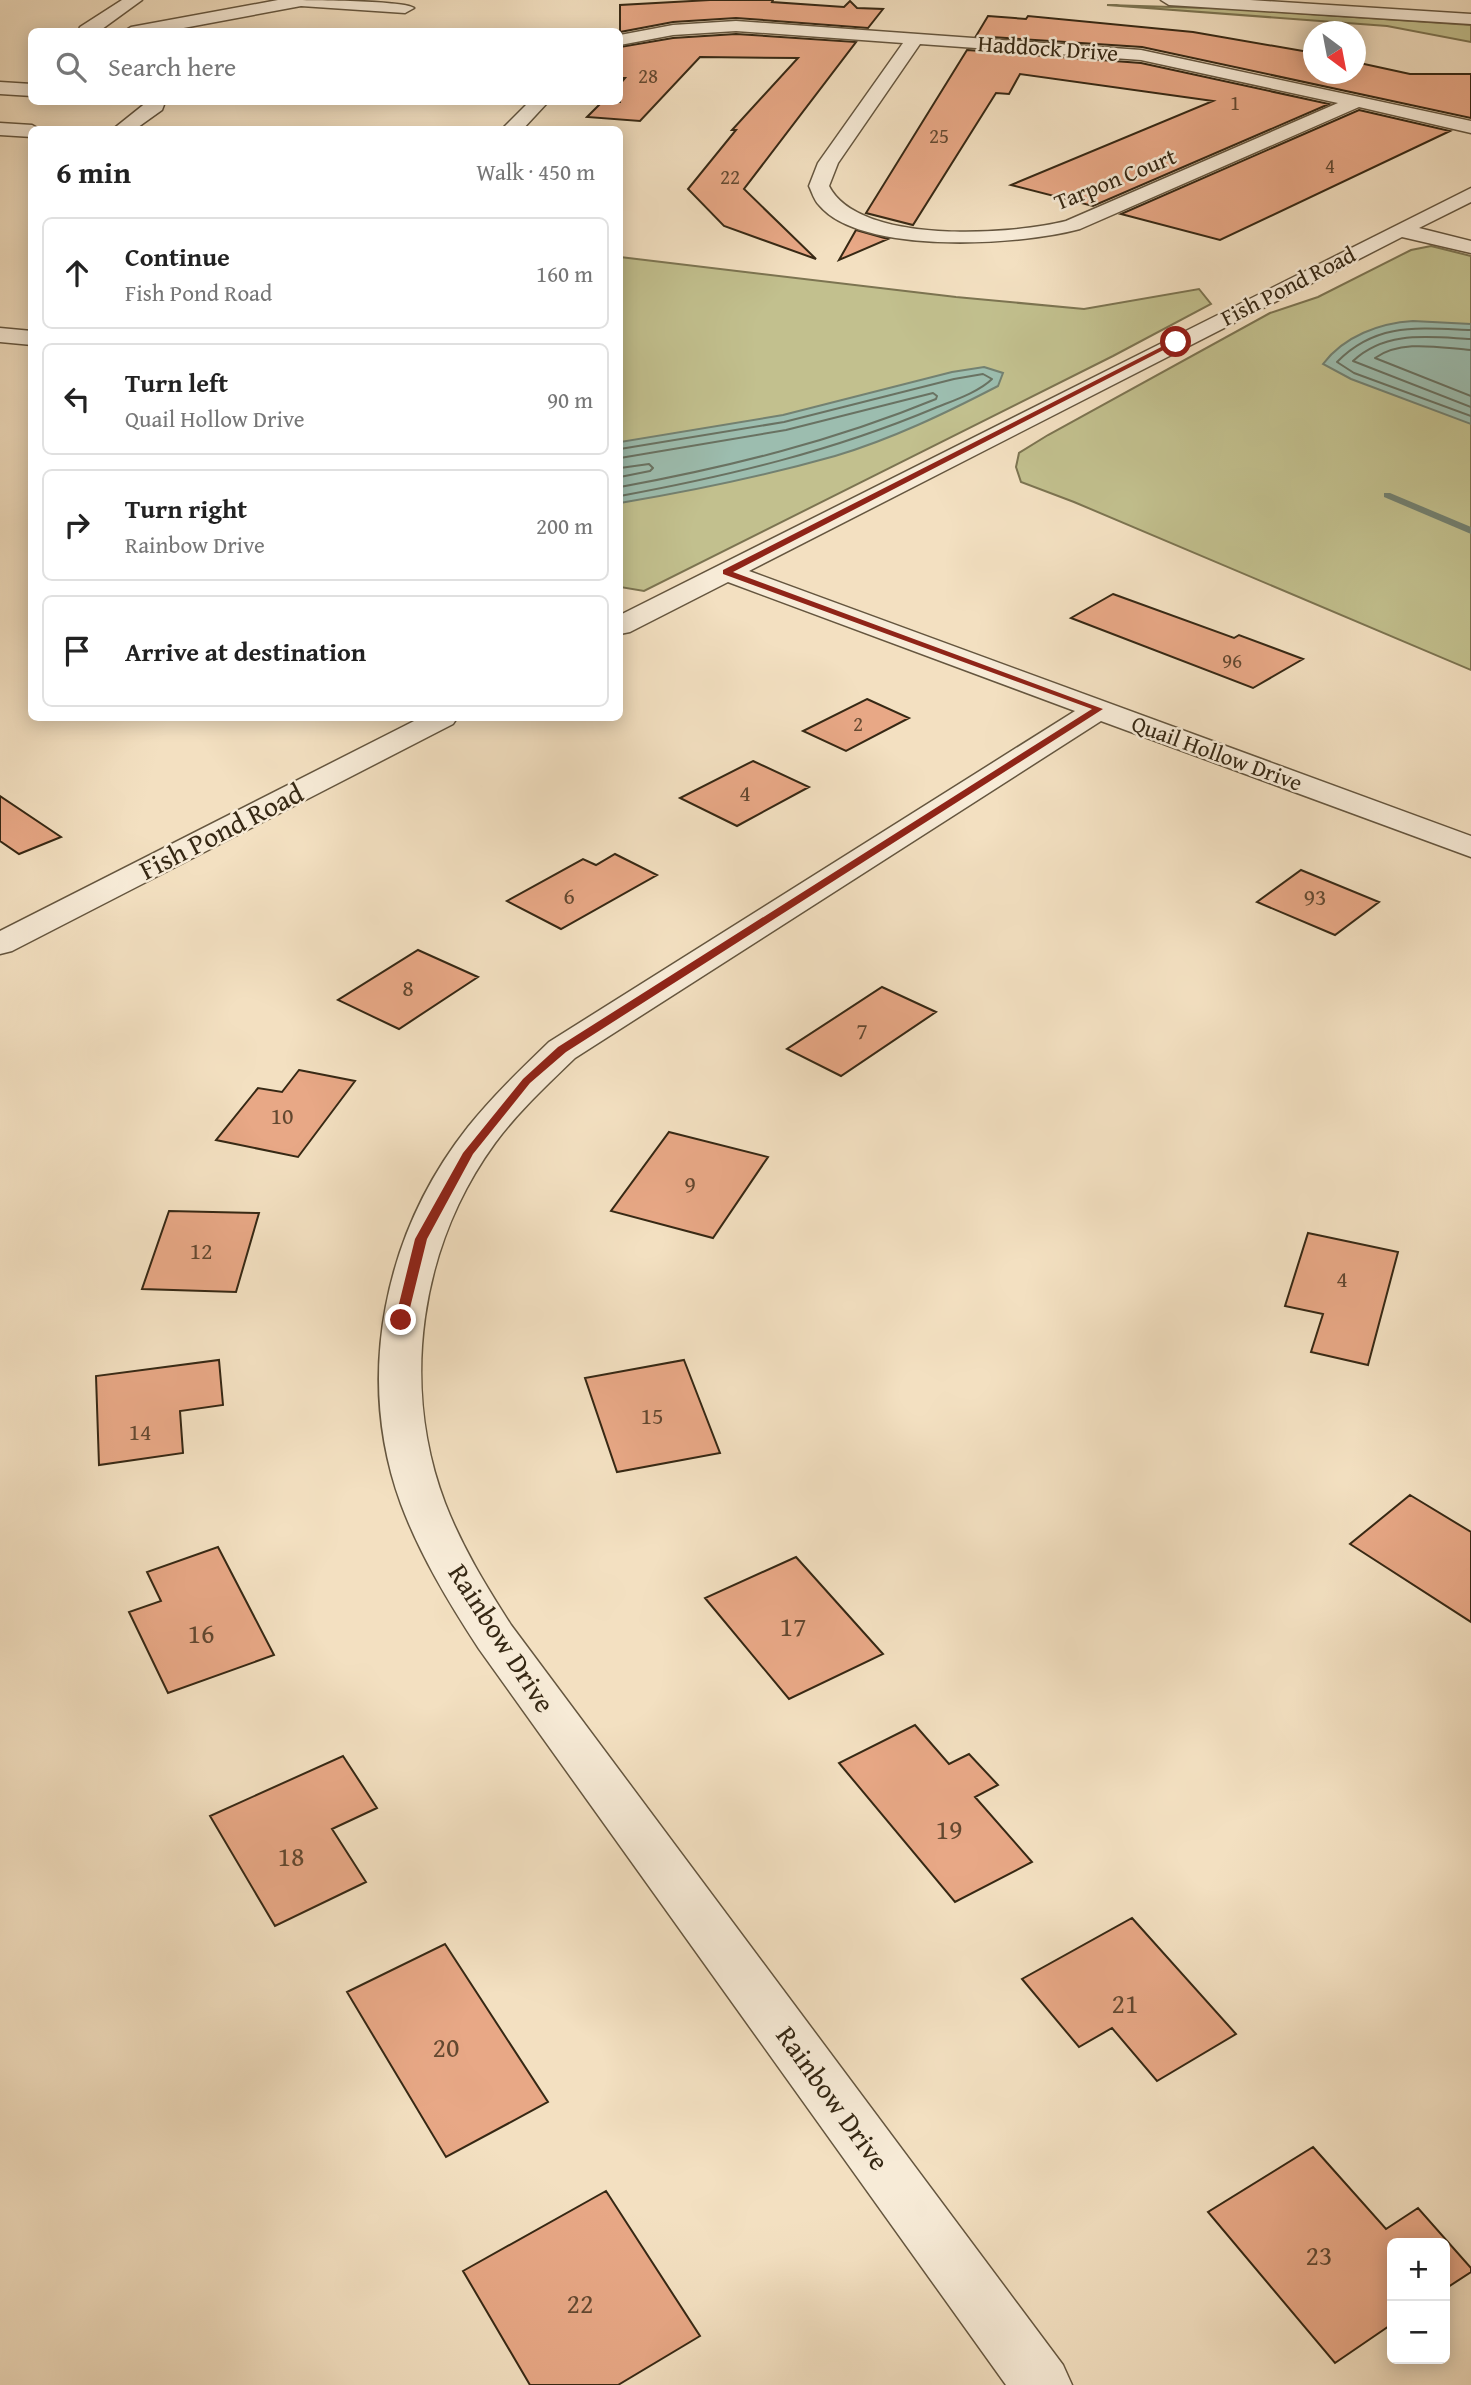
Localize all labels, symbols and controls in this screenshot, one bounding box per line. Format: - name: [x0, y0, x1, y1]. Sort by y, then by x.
- north arrow: [1303, 21, 1366, 84]
- street label: Haddock Drive: [977, 26, 1119, 69]
- search box: [28, 28, 623, 105]
- text: Search here: [108, 47, 236, 86]
- icon: search: [52, 48, 90, 86]
- house number: 28: [638, 60, 658, 91]
- house number: 1: [1230, 87, 1240, 118]
- house number: 25: [929, 120, 949, 151]
- street label: Tarpon Court: [1049, 139, 1181, 218]
- text: 6 min: [56, 150, 131, 194]
- house number: 4: [1325, 150, 1335, 181]
- text: Walk · 450 m: [476, 155, 595, 188]
- house number: 22: [720, 161, 740, 192]
- text: Continue: [125, 237, 230, 276]
- street label: Fish Pond Road: [1215, 237, 1362, 334]
- icon: ahead: [58, 254, 96, 292]
- text: 160 m: [536, 257, 593, 290]
- text: Fish Pond Road: [125, 276, 272, 309]
- route start: [1160, 326, 1191, 357]
- text: Turn left: [125, 363, 228, 402]
- icon: left: [58, 380, 96, 418]
- text: 90 m: [547, 383, 593, 416]
- text: Quail Hollow Drive: [125, 402, 305, 435]
- text: Turn right: [125, 489, 247, 528]
- icon: right: [58, 506, 96, 544]
- text: 200 m: [536, 509, 593, 542]
- text: Rainbow Drive: [125, 528, 265, 561]
- icon: arrive: [58, 632, 96, 670]
- text: Arrive at destination: [125, 632, 366, 671]
- house number: 96: [1222, 645, 1242, 676]
- street label: Quail Hollow Drive: [1127, 706, 1307, 799]
- house number: 2: [853, 708, 863, 739]
- street label: Fish Pond Road: [132, 772, 310, 890]
- house number: 4: [739, 775, 751, 810]
- house number: 6: [563, 878, 575, 913]
- house number: 93: [1303, 879, 1327, 914]
- house number: 8: [402, 970, 414, 1005]
- house number: 7: [856, 1013, 868, 1048]
- house number: 10: [270, 1098, 294, 1133]
- house number: 9: [684, 1166, 696, 1201]
- house number: 12: [189, 1233, 213, 1268]
- house number: 4: [1336, 1261, 1348, 1296]
- route end: [385, 1304, 416, 1335]
- house number: 15: [640, 1398, 664, 1433]
- house number: 14: [128, 1414, 152, 1449]
- street label: Rainbow Drive: [439, 1555, 566, 1720]
- house number: 17: [780, 1605, 806, 1646]
- house number: 16: [188, 1612, 214, 1653]
- house number: 19: [936, 1808, 962, 1849]
- house number: 18: [278, 1835, 304, 1876]
- house number: 21: [1112, 1982, 1138, 2023]
- street label: Rainbow Drive: [767, 2017, 900, 2179]
- house number: 20: [433, 2026, 459, 2067]
- house number: 23: [1306, 2234, 1332, 2275]
- map controls: [1387, 2238, 1450, 2364]
- button: +: [1387, 2238, 1450, 2301]
- house number: 22: [567, 2282, 593, 2323]
- button: −: [1387, 2301, 1450, 2364]

